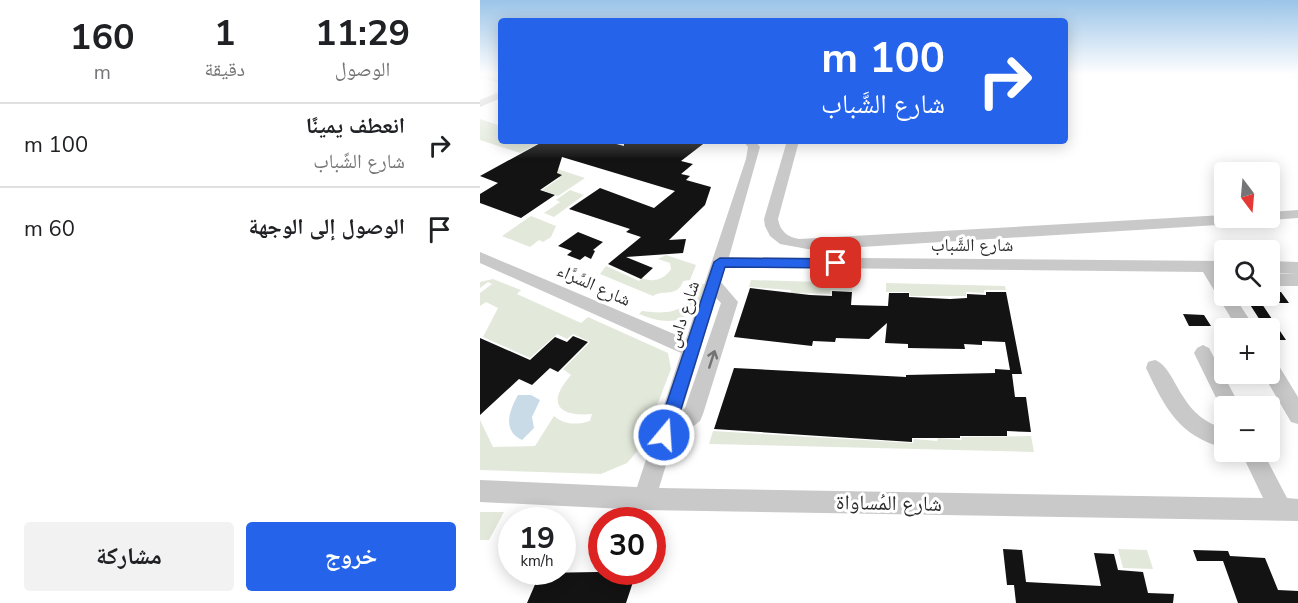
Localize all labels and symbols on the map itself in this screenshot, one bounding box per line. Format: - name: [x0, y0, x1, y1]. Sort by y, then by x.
- north arrow: [1214, 162, 1280, 228]
- street label: شارع الشَّباب: [931, 233, 1013, 257]
- pin: [810, 237, 861, 288]
- street label: شارع السَّرَّاء: [553, 258, 635, 312]
- street label: شارع داس: [661, 278, 705, 350]
- one-way arrow: [707, 350, 718, 369]
- position arrow: [632, 403, 696, 467]
- street label: شارع المُساواة: [836, 488, 942, 518]
- speed limit sign: 30: [588, 507, 666, 585]

